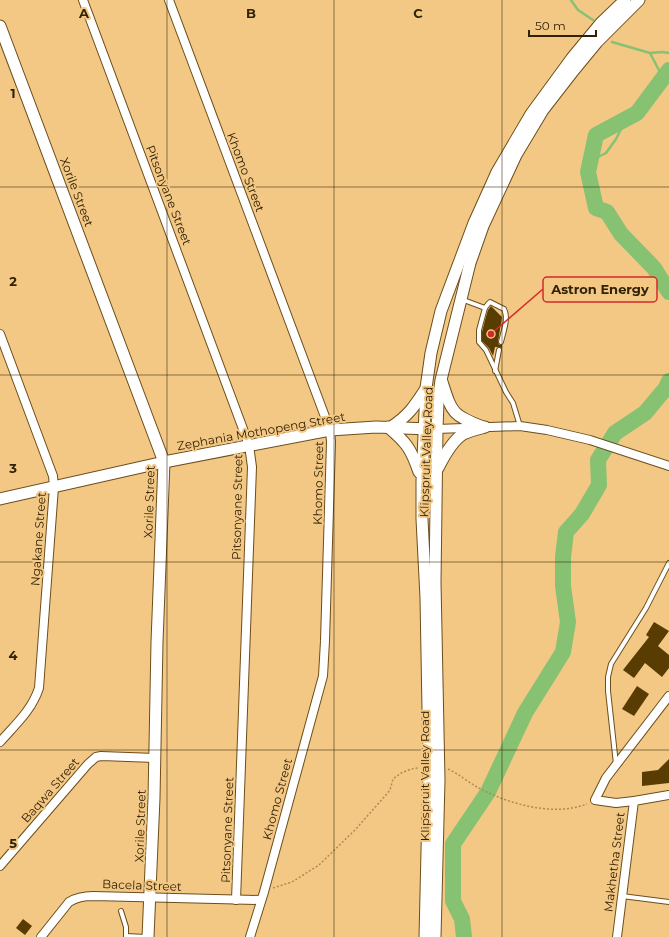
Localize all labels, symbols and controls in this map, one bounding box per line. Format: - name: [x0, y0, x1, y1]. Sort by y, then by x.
- text: A: [78, 5, 90, 21]
- text: B: [246, 5, 256, 21]
- text: C: [413, 5, 423, 21]
- scale bar: [529, 12, 596, 38]
- text: 50 m: [535, 18, 566, 33]
- text: 1: [10, 85, 16, 101]
- street label: Khomo Street: [224, 130, 268, 214]
- street label: Pitsonyane Street: [143, 143, 195, 247]
- street label: Xorile Street: [57, 155, 97, 229]
- text: 2: [9, 273, 17, 289]
- callout: Astron Energy: [543, 277, 657, 302]
- text: Astron Energy: [550, 281, 649, 297]
- street label: Klipspruit Valley Road: [416, 386, 436, 518]
- street label: Zephania Mothopeng Street: [176, 409, 346, 453]
- street label: Khomo Street: [310, 441, 326, 525]
- street label: Pitsonyane Street: [229, 454, 245, 560]
- text: 3: [8, 460, 17, 476]
- street label: Xorile Street: [140, 465, 158, 539]
- street label: Ngakane Street: [27, 491, 49, 586]
- text: 4: [9, 647, 18, 663]
- street label: Klipspruit Valley Road: [417, 711, 432, 841]
- street label: Baqwa Street: [18, 754, 82, 826]
- street label: Khomo Street: [259, 756, 295, 841]
- street label: Pitsonyane Street: [218, 777, 236, 883]
- street label: Xorile Street: [131, 789, 149, 863]
- street label: Makhetha Street: [600, 811, 628, 913]
- text: 5: [9, 835, 17, 851]
- street label: Bacela Street: [102, 876, 182, 894]

